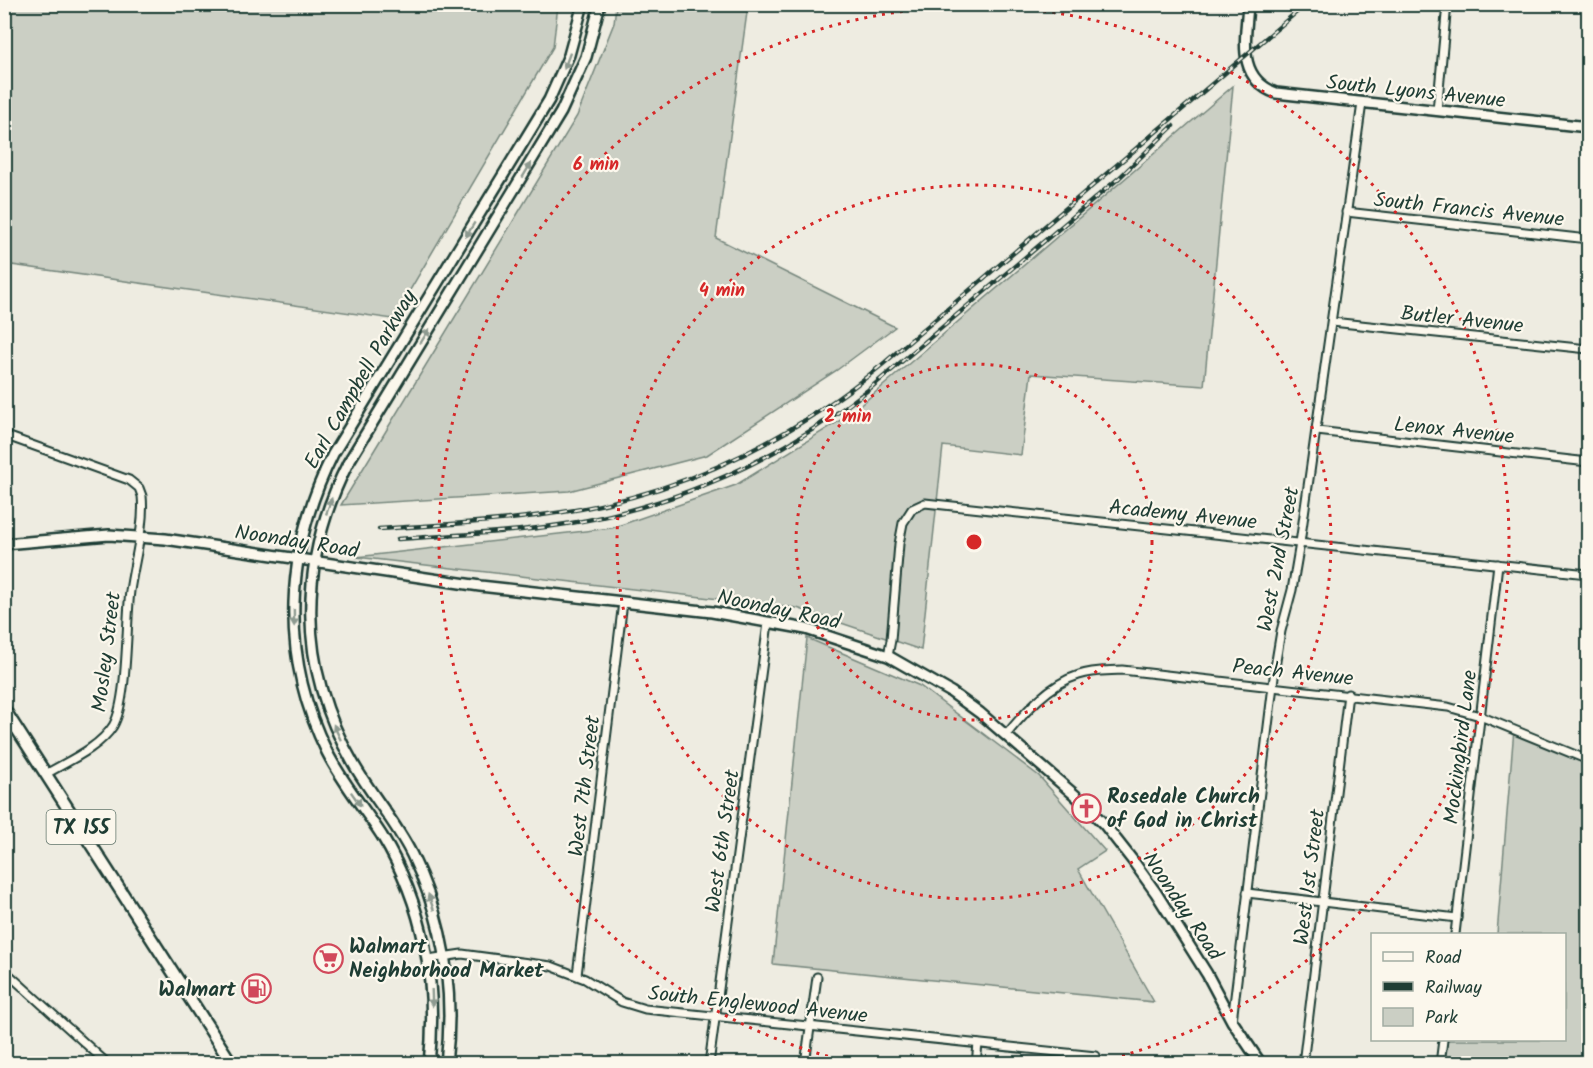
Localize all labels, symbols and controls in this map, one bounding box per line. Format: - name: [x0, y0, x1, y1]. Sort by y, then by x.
- one-way arrow: [562, 52, 572, 70]
- street label: South Lyons Avenue: [1325, 67, 1508, 118]
- text: 6 min: [573, 151, 619, 180]
- one-way arrow: [521, 162, 532, 178]
- street label: South Francis Avenue: [1372, 184, 1566, 237]
- one-way arrow: [465, 221, 476, 238]
- text: 4 min: [699, 277, 745, 306]
- street label: Earl Campbell Parkway: [296, 284, 426, 476]
- street label: Butler Avenue: [1399, 298, 1525, 343]
- one-way arrow: [419, 328, 430, 344]
- text: 2 min: [825, 403, 871, 432]
- street label: Lenox Avenue: [1392, 409, 1516, 454]
- street label: West 2nd Street: [1249, 483, 1310, 635]
- street label: Academy Avenue: [1107, 491, 1259, 540]
- one-way arrow: [324, 497, 334, 515]
- street label: Noonday Road: [232, 516, 362, 569]
- centre of rings: [964, 532, 984, 552]
- street label: Noonday Road: [714, 581, 844, 640]
- street label: Mosley Street: [84, 589, 131, 714]
- one-way arrow: [289, 608, 298, 627]
- street label: Peach Avenue: [1231, 651, 1356, 696]
- street label: Mockingbird Lane: [1436, 668, 1487, 826]
- street label: West 7th Street: [560, 713, 611, 859]
- one-way arrow: [333, 724, 342, 741]
- street label: West 6th Street: [697, 767, 750, 915]
- place label: Rosedale Church of God in Christ: [1107, 781, 1260, 838]
- one-way arrow: [350, 791, 362, 807]
- church icon: Rosedale Church of God in Christ: [1070, 792, 1102, 824]
- street label: West 1st Street: [1286, 806, 1335, 947]
- road number: TX 155: [46, 810, 116, 844]
- street label: Noonday Road: [1133, 846, 1231, 968]
- one-way arrow: [426, 893, 436, 911]
- place label: Walmart Neighborhood Market: [349, 931, 544, 988]
- legend: [1371, 933, 1566, 1041]
- supermarket icon: Walmart Neighborhood Market: [312, 942, 344, 974]
- text: Road: [1425, 944, 1462, 973]
- fuel station icon: Walmart: [241, 973, 273, 1005]
- place label: Walmart: [158, 974, 237, 1007]
- text: Railway: [1425, 974, 1482, 1003]
- street label: South Englewood Avenue: [646, 978, 870, 1033]
- one-way arrow: [427, 988, 436, 1007]
- text: Park: [1425, 1004, 1458, 1033]

